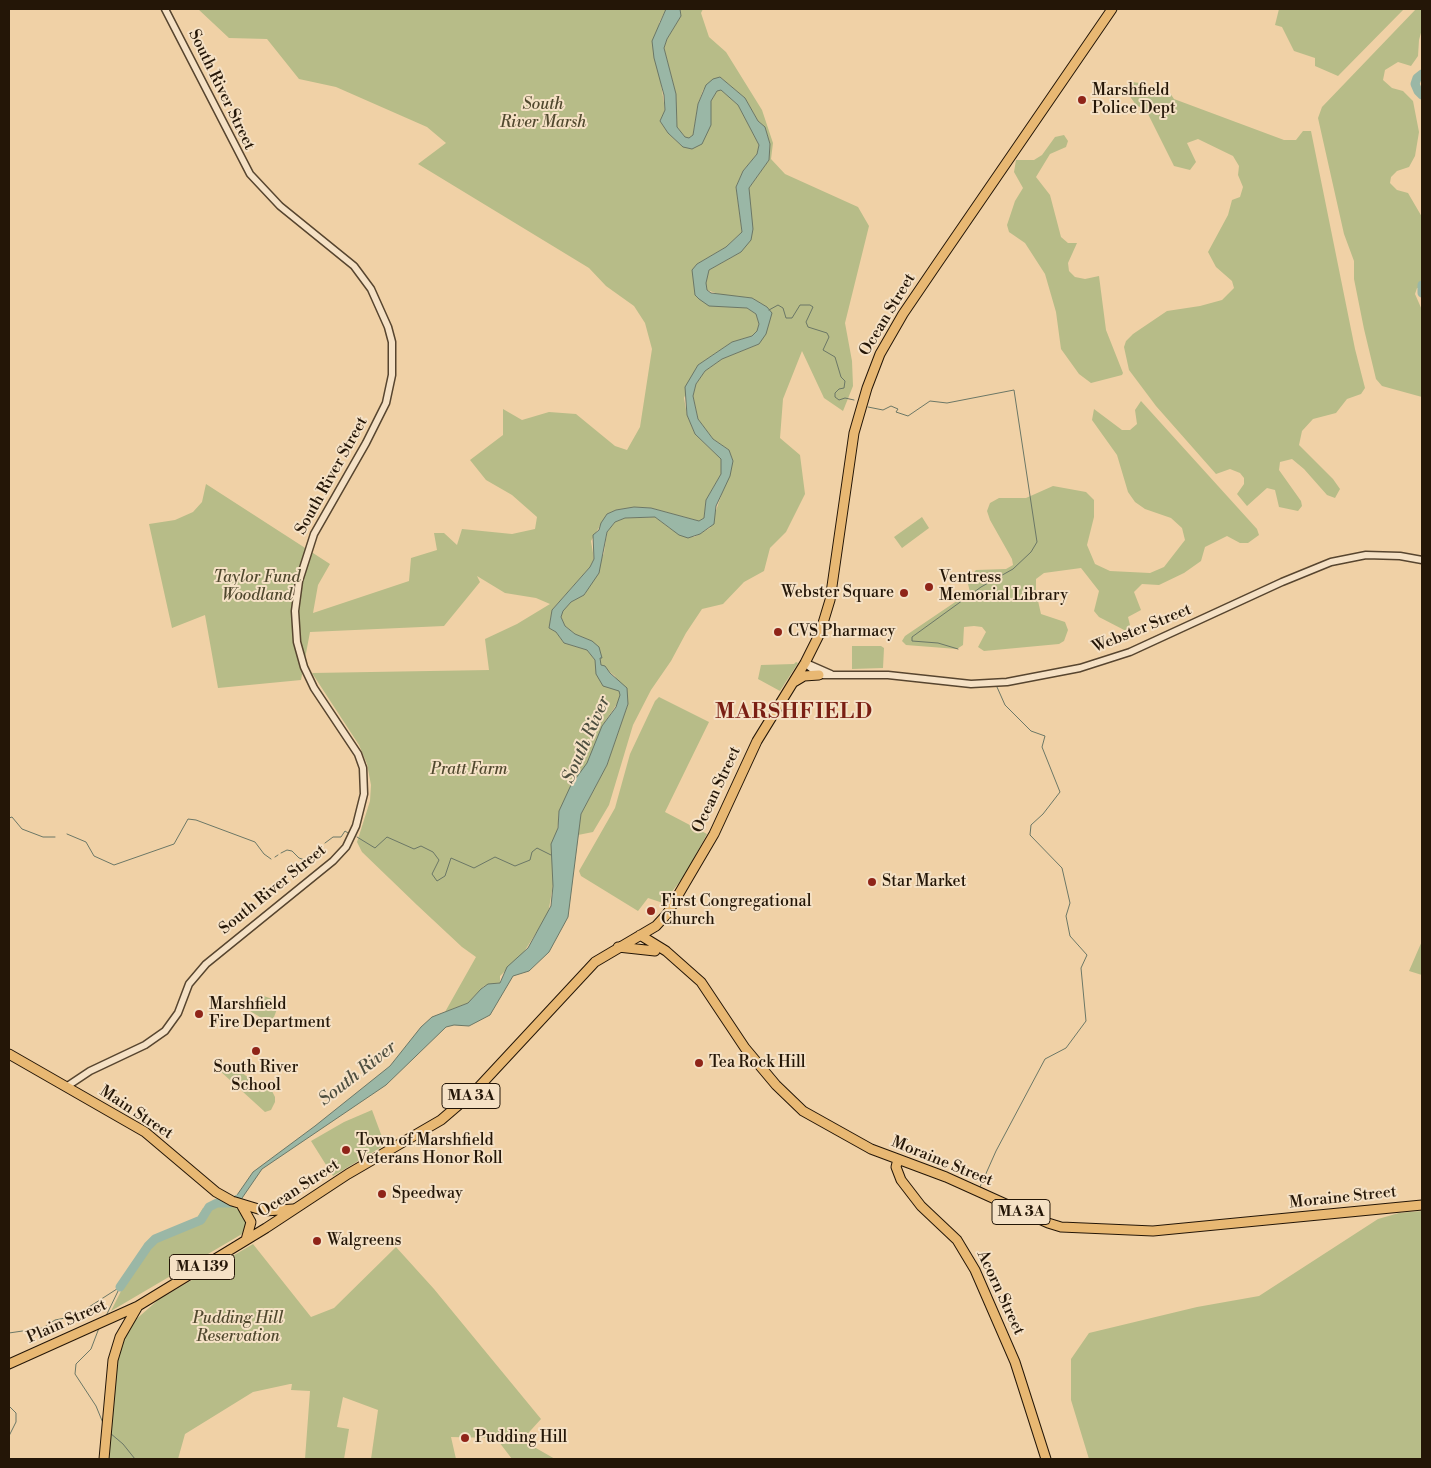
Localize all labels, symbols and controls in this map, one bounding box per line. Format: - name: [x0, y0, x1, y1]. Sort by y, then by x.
- street label: South River Street: [183, 27, 259, 153]
- place label: Marshfield Police Dept: [1092, 81, 1176, 119]
- marker: Marshfield Police Dept: [1076, 94, 1088, 106]
- park label: South River Marsh: [500, 95, 586, 133]
- street label: Ocean Street: [856, 270, 920, 360]
- street label: South River Street: [292, 414, 372, 538]
- park label: Taylor Fund Woodland: [214, 568, 300, 606]
- place label: Ventress Memorial Library: [939, 568, 1068, 606]
- marker: Ventress Memorial Library: [923, 581, 935, 593]
- place label: Webster Square: [781, 583, 894, 603]
- marker: Webster Square: [898, 587, 910, 599]
- street label: Webster Street: [1090, 600, 1194, 658]
- place label: CVS Pharmacy: [788, 622, 895, 642]
- marker: CVS Pharmacy: [772, 626, 784, 638]
- water label: South River: [558, 693, 616, 787]
- district label: MARSHFIELD: [714, 700, 874, 726]
- street label: Ocean Street: [689, 744, 745, 836]
- park label: Pratt Farm: [430, 760, 508, 780]
- street label: South River Street: [216, 841, 330, 939]
- place label: Star Market: [882, 872, 966, 892]
- marker: Star Market: [866, 876, 878, 888]
- place label: First Congregational Church: [661, 892, 811, 930]
- marker: First Congregational Church: [645, 905, 657, 917]
- place label: Marshfield Fire Department: [209, 995, 331, 1033]
- marker: Marshfield Fire Department: [193, 1008, 205, 1020]
- water label: South River: [315, 1037, 401, 1111]
- marker: South River School: [250, 1045, 262, 1057]
- place label: Tea Rock Hill: [709, 1053, 805, 1073]
- marker: Tea Rock Hill: [693, 1057, 705, 1069]
- place label: South River School: [213, 1058, 299, 1096]
- street label: Main Street: [96, 1082, 176, 1144]
- road number: MA 3A: [442, 1084, 500, 1108]
- place label: Town of Marshfield Veterans Honor Roll: [356, 1131, 502, 1169]
- street label: Moraine Street: [888, 1133, 996, 1191]
- marker: Town of Marshfield Veterans Honor Roll: [340, 1144, 352, 1156]
- street label: Ocean Street: [255, 1156, 343, 1222]
- street label: Moraine Street: [1288, 1183, 1398, 1213]
- place label: Speedway: [392, 1184, 463, 1204]
- marker: Speedway: [376, 1188, 388, 1200]
- road number: MA 3A: [992, 1200, 1050, 1224]
- place label: Walgreens: [327, 1231, 401, 1251]
- marker: Walgreens: [311, 1235, 323, 1247]
- street label: Acorn Street: [972, 1248, 1028, 1338]
- road number: MA 139: [170, 1254, 234, 1280]
- street label: Plain Street: [24, 1296, 110, 1348]
- park label: Pudding Hill Reservation: [193, 1309, 283, 1347]
- place label: Pudding Hill: [475, 1428, 567, 1448]
- marker: Pudding Hill: [459, 1432, 471, 1444]

